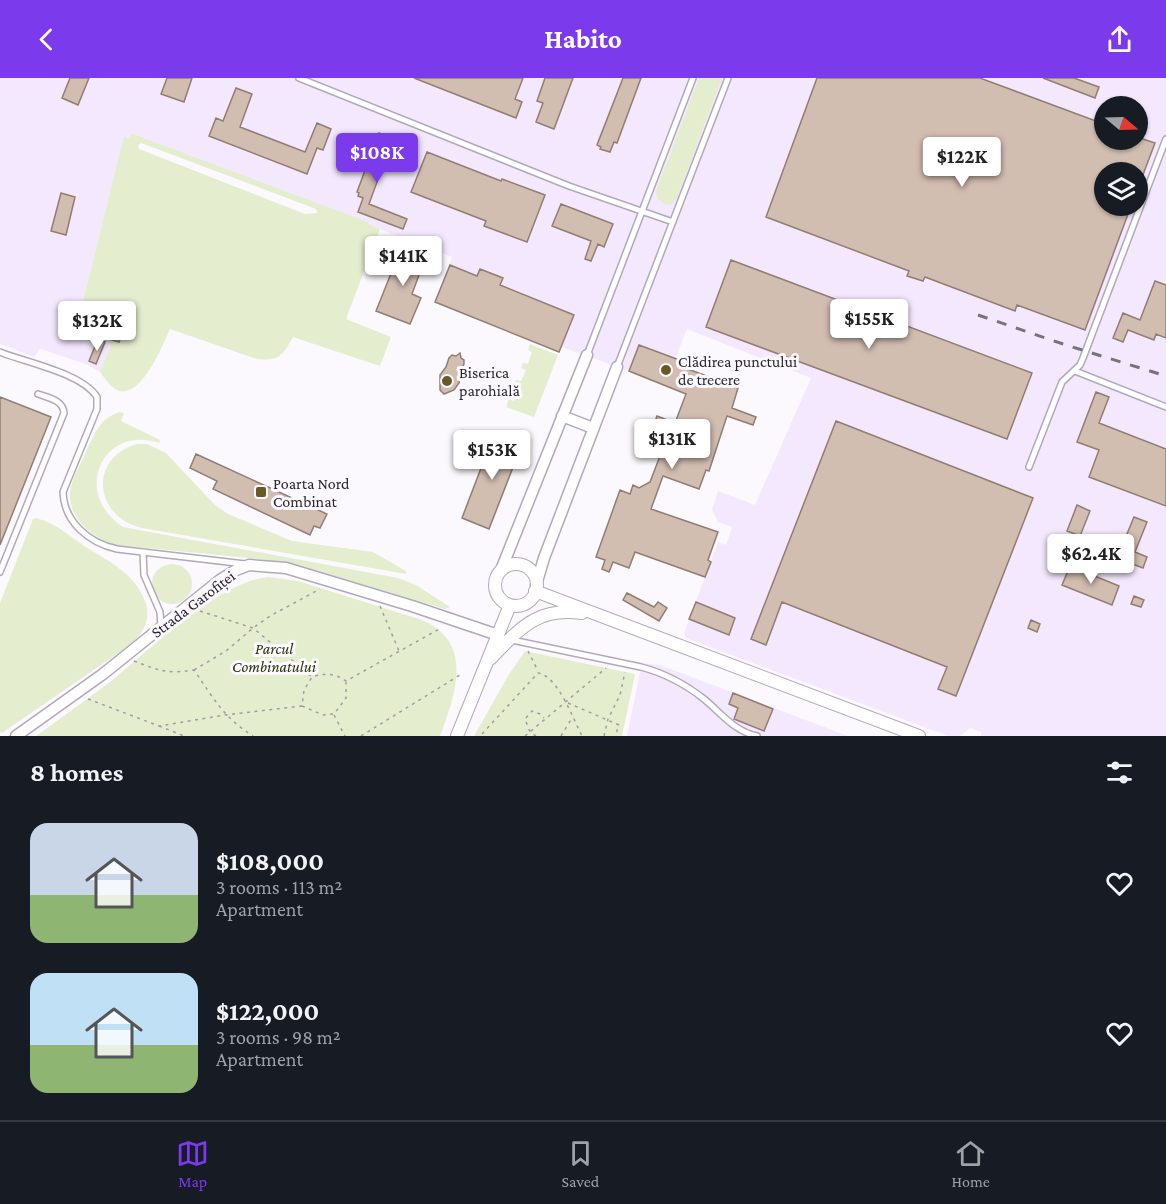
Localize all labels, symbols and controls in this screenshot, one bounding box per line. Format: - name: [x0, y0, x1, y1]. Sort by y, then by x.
- icon: back: [30, 23, 63, 56]
- icon: share: [1103, 23, 1136, 56]
- text: Habito: [544, 24, 622, 54]
- north arrow: [1094, 96, 1148, 150]
- map controls: [1094, 96, 1148, 216]
- pin: $108K: [335, 133, 419, 184]
- pin: $122K: [920, 137, 1004, 188]
- text: $108K: [350, 141, 404, 163]
- text: $122K: [937, 145, 987, 167]
- button: layers: [1094, 162, 1148, 216]
- pin: $141K: [361, 236, 445, 287]
- text: $141K: [379, 244, 427, 266]
- pin: $155K: [827, 299, 911, 350]
- pin: $132K: [55, 301, 139, 352]
- text: $155K: [844, 307, 894, 329]
- text: $132K: [72, 309, 122, 331]
- place label: Clădirea punctului de trecere: [678, 353, 797, 388]
- marker: Clădirea punctului de trecere: [659, 363, 673, 377]
- place label: Biserica parohială: [459, 364, 520, 400]
- marker: Biserica parohială: [440, 374, 454, 388]
- pin: $131K: [630, 419, 714, 470]
- text: $131K: [648, 427, 696, 449]
- pin: $153K: [450, 430, 534, 481]
- text: $153K: [467, 438, 517, 460]
- place label: Poarta Nord Combinat: [273, 475, 350, 510]
- marker: Poarta Nord Combinat: [254, 485, 268, 499]
- pin: $62.4K: [1042, 534, 1140, 585]
- text: $62.4K: [1061, 542, 1121, 564]
- street label: Strada Garofiței: [148, 567, 239, 643]
- park label: Parcul Combinatului: [232, 640, 317, 675]
- icon: filters: [1103, 756, 1136, 789]
- text: 8 homes: [30, 758, 123, 787]
- icon: home: [78, 847, 150, 919]
- text: $108,000: [216, 847, 324, 876]
- icon: heart: [1103, 867, 1136, 900]
- text: 3 rooms · 113 m²: [216, 876, 342, 898]
- text: Apartment: [216, 898, 303, 920]
- icon: home: [78, 997, 150, 1069]
- text: $122,000: [216, 997, 319, 1026]
- icon: heart: [1103, 1017, 1136, 1050]
- text: 3 rooms · 98 m²: [216, 1026, 341, 1048]
- text: Apartment: [216, 1048, 303, 1070]
- tab: Map: [176, 1137, 209, 1190]
- tab: Saved: [562, 1137, 599, 1190]
- tab: Home: [951, 1137, 990, 1190]

